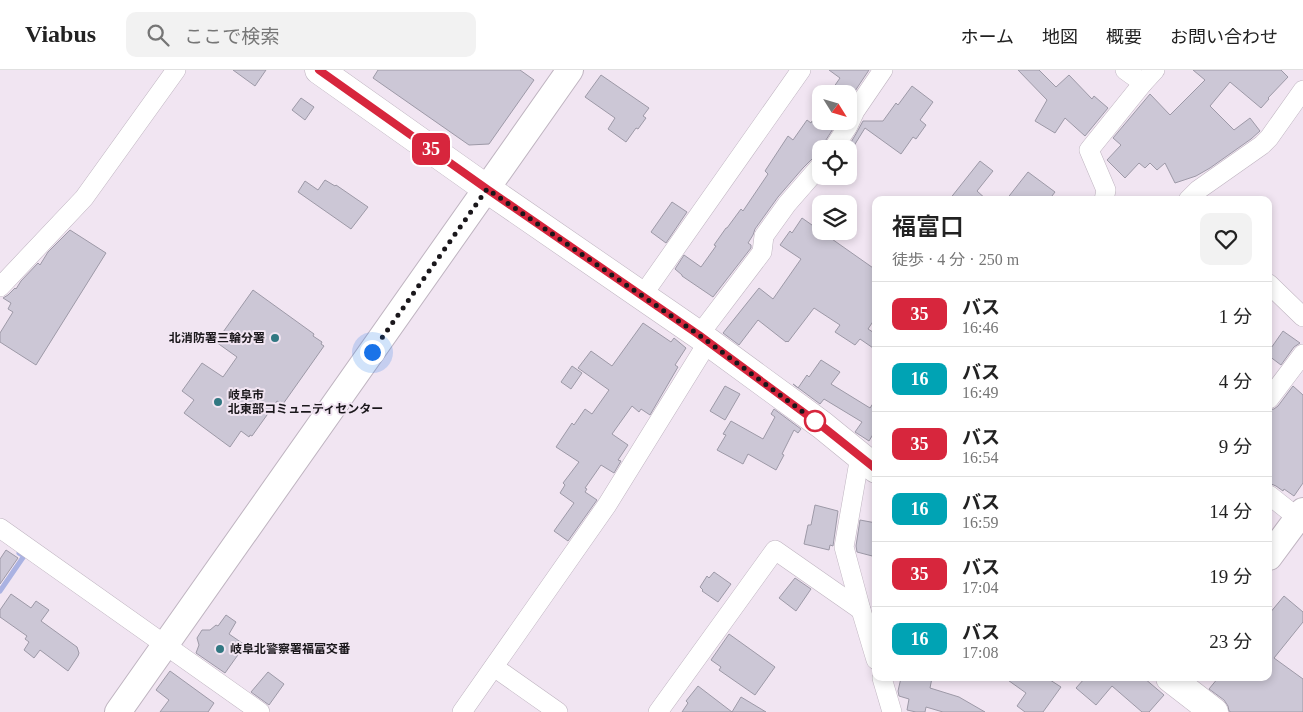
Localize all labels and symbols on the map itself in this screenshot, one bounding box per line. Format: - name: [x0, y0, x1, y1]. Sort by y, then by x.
- north arrow: [812, 85, 858, 130]
- line badge: 35: [408, 133, 454, 165]
- place label: 北消防署三輪分署: [169, 331, 265, 345]
- marker: 北消防署三輪分署: [269, 332, 281, 344]
- your location: [360, 340, 385, 365]
- place label: 岐阜市 北東部コミュニティセンター: [228, 388, 383, 416]
- marker: 岐阜市 北東部コミュニティセンター: [212, 396, 224, 408]
- unlabelled marker: [804, 410, 826, 432]
- place label: 岐阜北警察署福富交番: [230, 642, 351, 656]
- marker: 岐阜北警察署福富交番: [214, 643, 226, 655]

